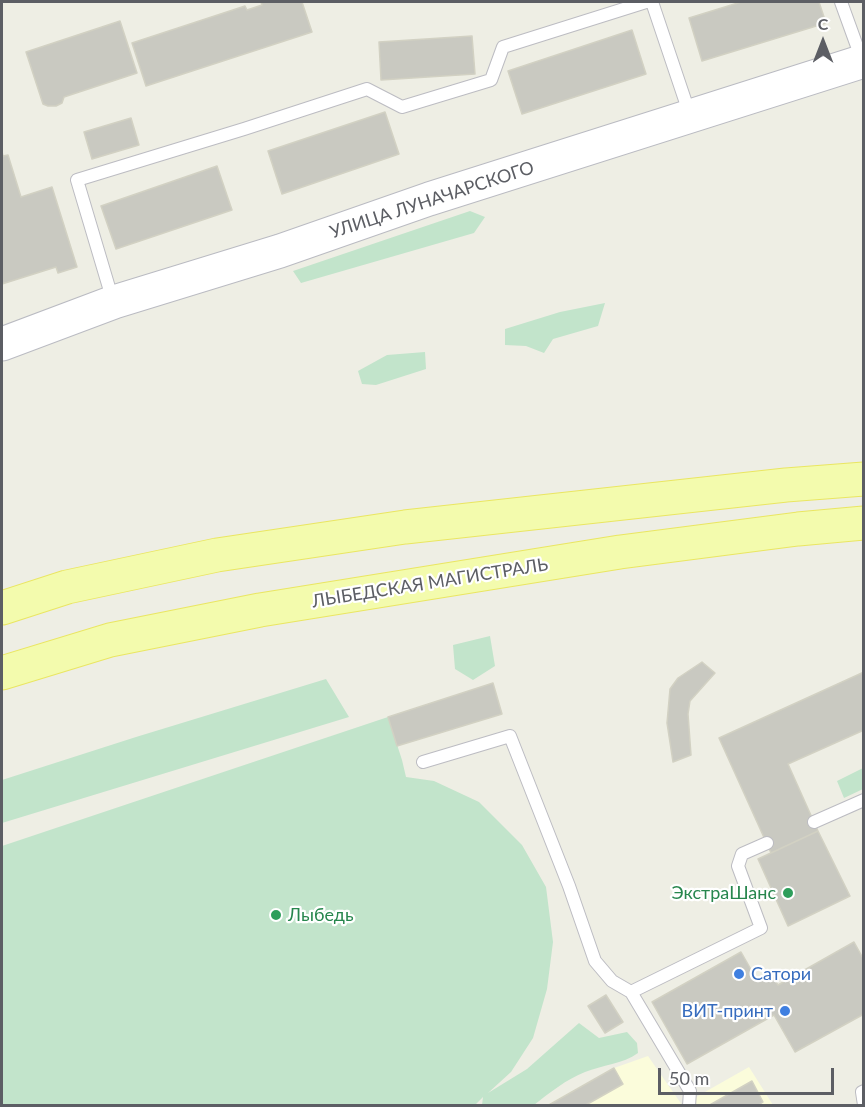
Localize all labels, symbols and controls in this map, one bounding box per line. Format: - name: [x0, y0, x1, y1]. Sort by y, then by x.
- north arrow: [793, 12, 853, 72]
- text: С: [818, 14, 828, 33]
- street label: УЛИЦА ЛУНАЧАРСКОГО: [327, 157, 537, 243]
- street label: ЛЫБЕДСКАЯ МАГИСТРАЛЬ: [310, 554, 550, 612]
- place label: ЭкстраШанс: [672, 882, 776, 904]
- marker: ЭкстраШанс: [781, 886, 795, 900]
- place label: Лыбедь: [288, 904, 354, 926]
- marker: Лыбедь: [269, 908, 283, 922]
- place label: Сатори: [751, 963, 811, 985]
- marker: Сатори: [732, 967, 746, 981]
- place label: ВИТ-принт: [682, 1000, 773, 1022]
- marker: ВИТ-принт: [778, 1004, 792, 1018]
- scale bar: [661, 1056, 836, 1094]
- text: 50 m: [669, 1067, 709, 1089]

